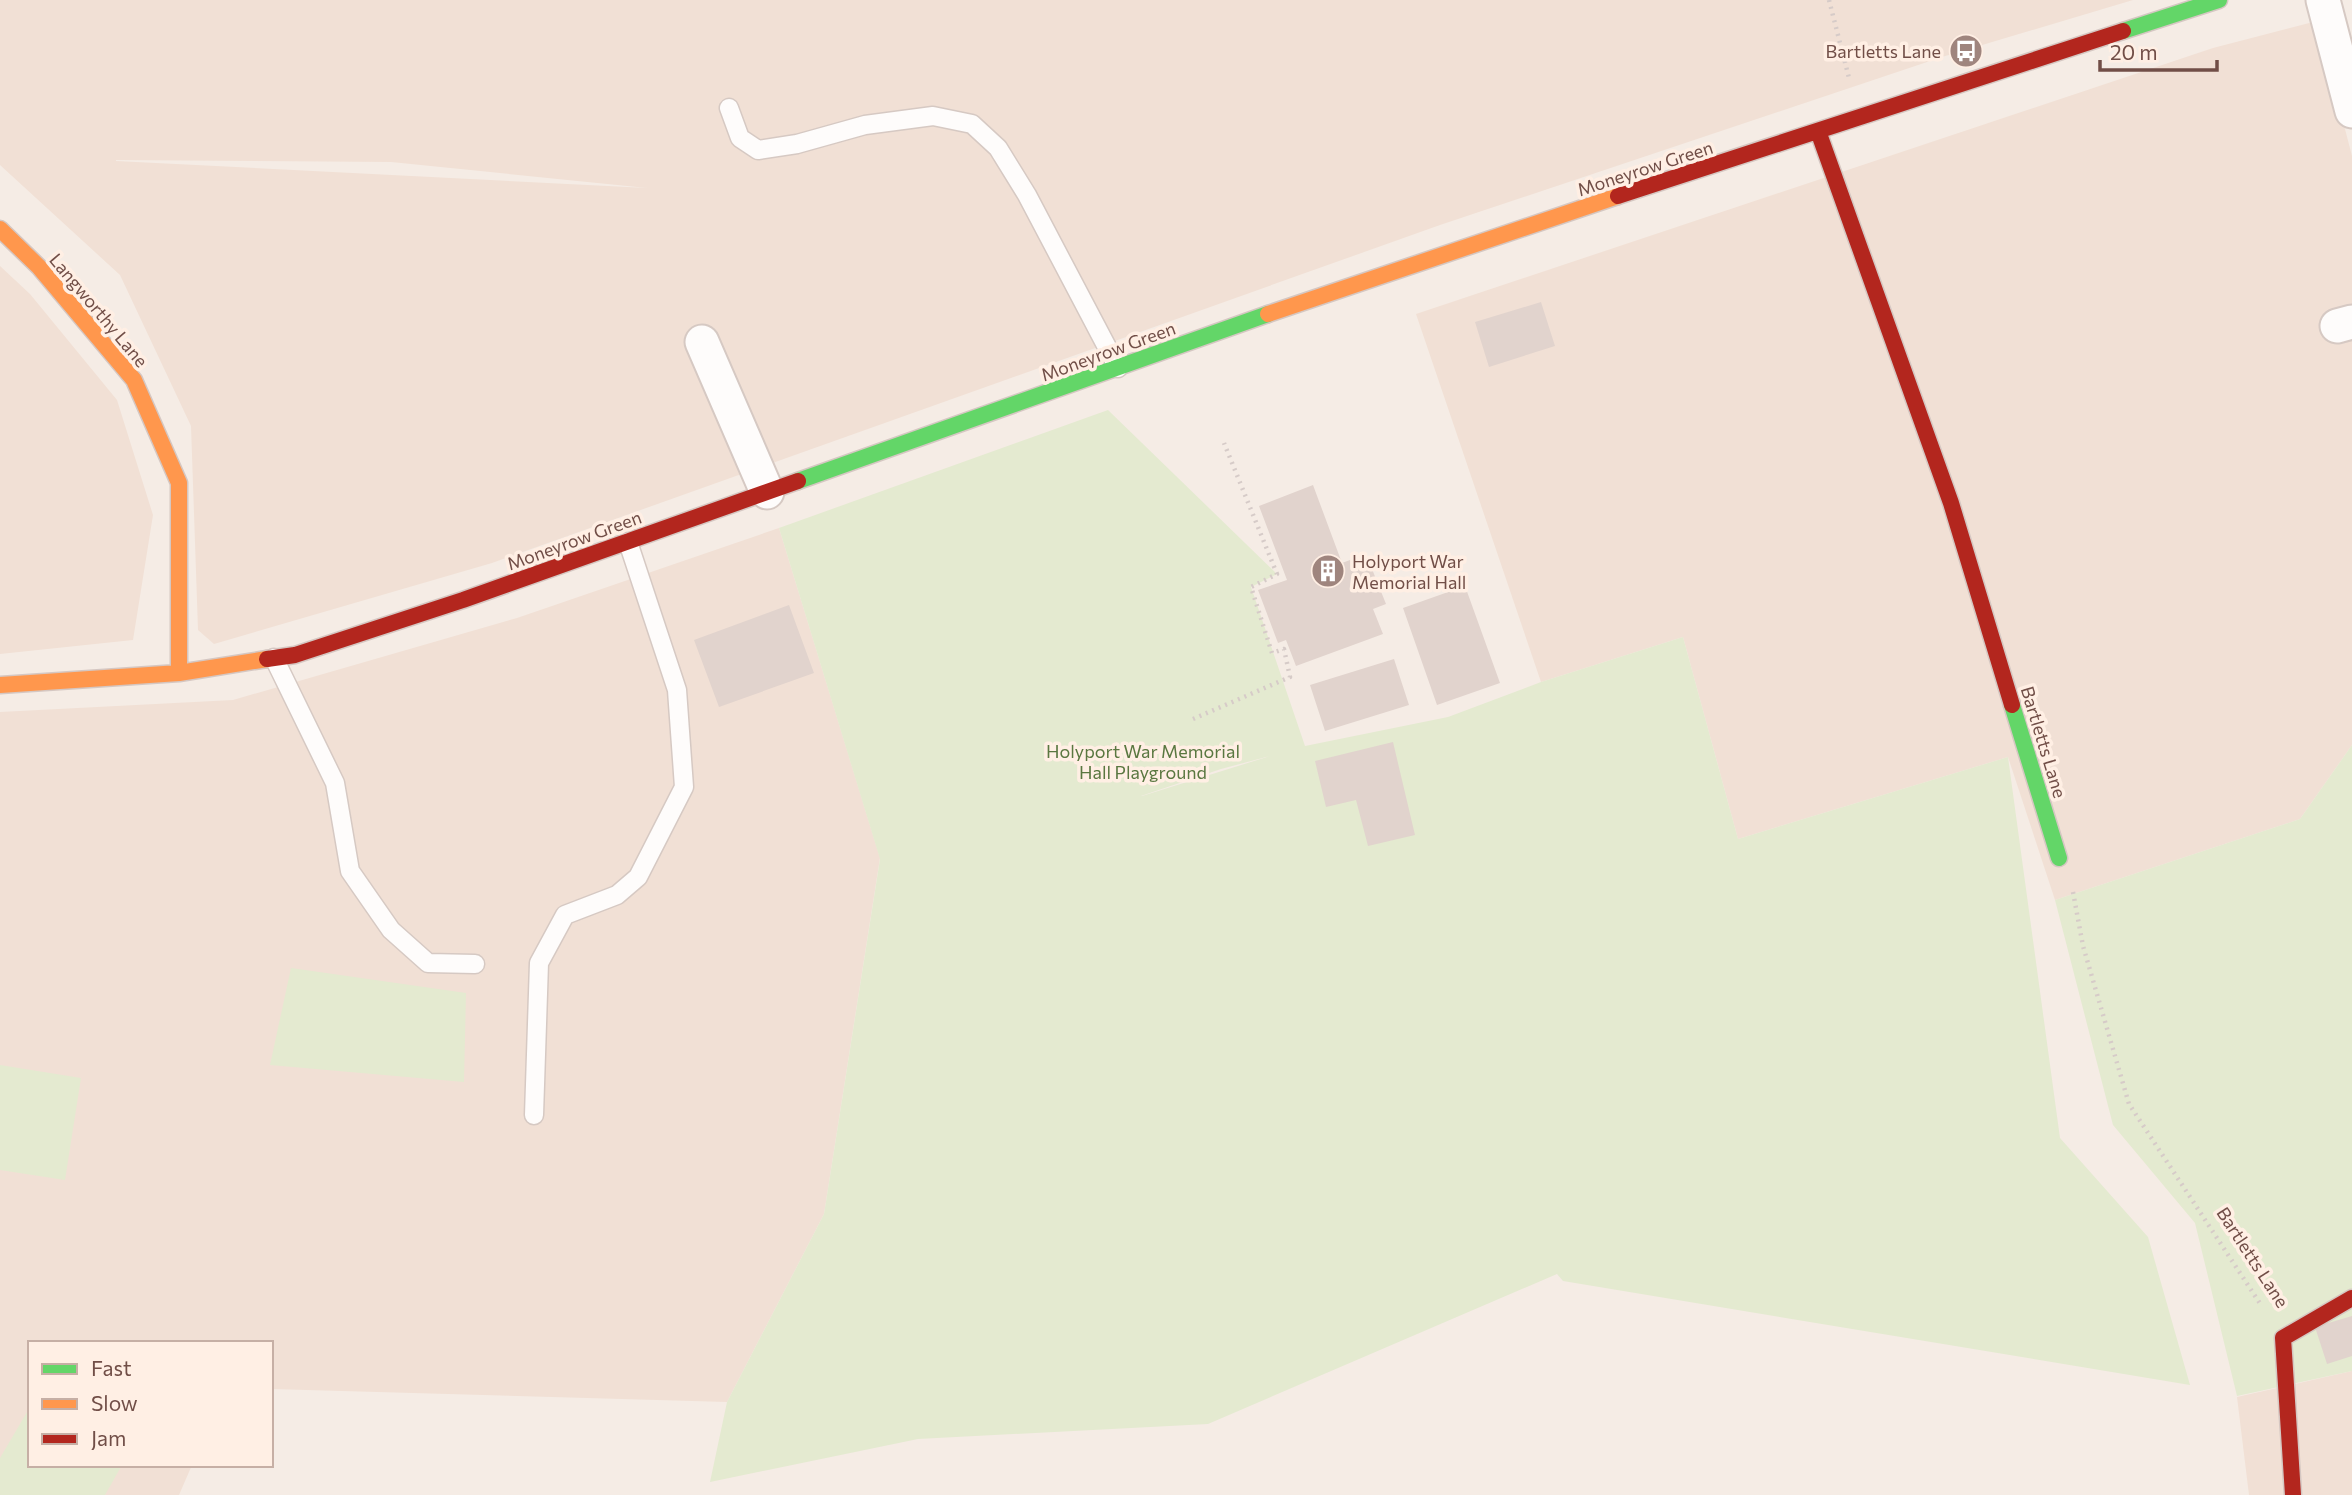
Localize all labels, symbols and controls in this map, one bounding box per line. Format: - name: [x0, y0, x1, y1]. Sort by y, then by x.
- scale bar: [2100, 28, 2217, 72]
- bus stop icon: Bartletts Lane: [1947, 32, 1985, 70]
- text: 20 m: [2110, 39, 2158, 64]
- place label: Bartletts Lane: [1826, 40, 1941, 62]
- street label: Moneyrow Green: [1574, 136, 1716, 200]
- street label: Langworthy Lane: [45, 249, 153, 371]
- street label: Moneyrow Green: [1038, 316, 1178, 386]
- street label: Moneyrow Green: [504, 505, 644, 575]
- place label: Holyport War Memorial Hall: [1352, 550, 1466, 593]
- building icon: Holyport War Memorial Hall: [1309, 552, 1347, 590]
- street label: Bartletts Lane: [2017, 684, 2071, 800]
- park label: Holyport War Memorial Hall Playground: [1046, 740, 1240, 783]
- street label: Bartletts Lane: [2212, 1203, 2294, 1311]
- legend: [28, 1341, 273, 1467]
- text: Fast: [91, 1355, 132, 1380]
- text: Slow: [91, 1390, 138, 1415]
- text: Jam: [91, 1425, 126, 1450]

